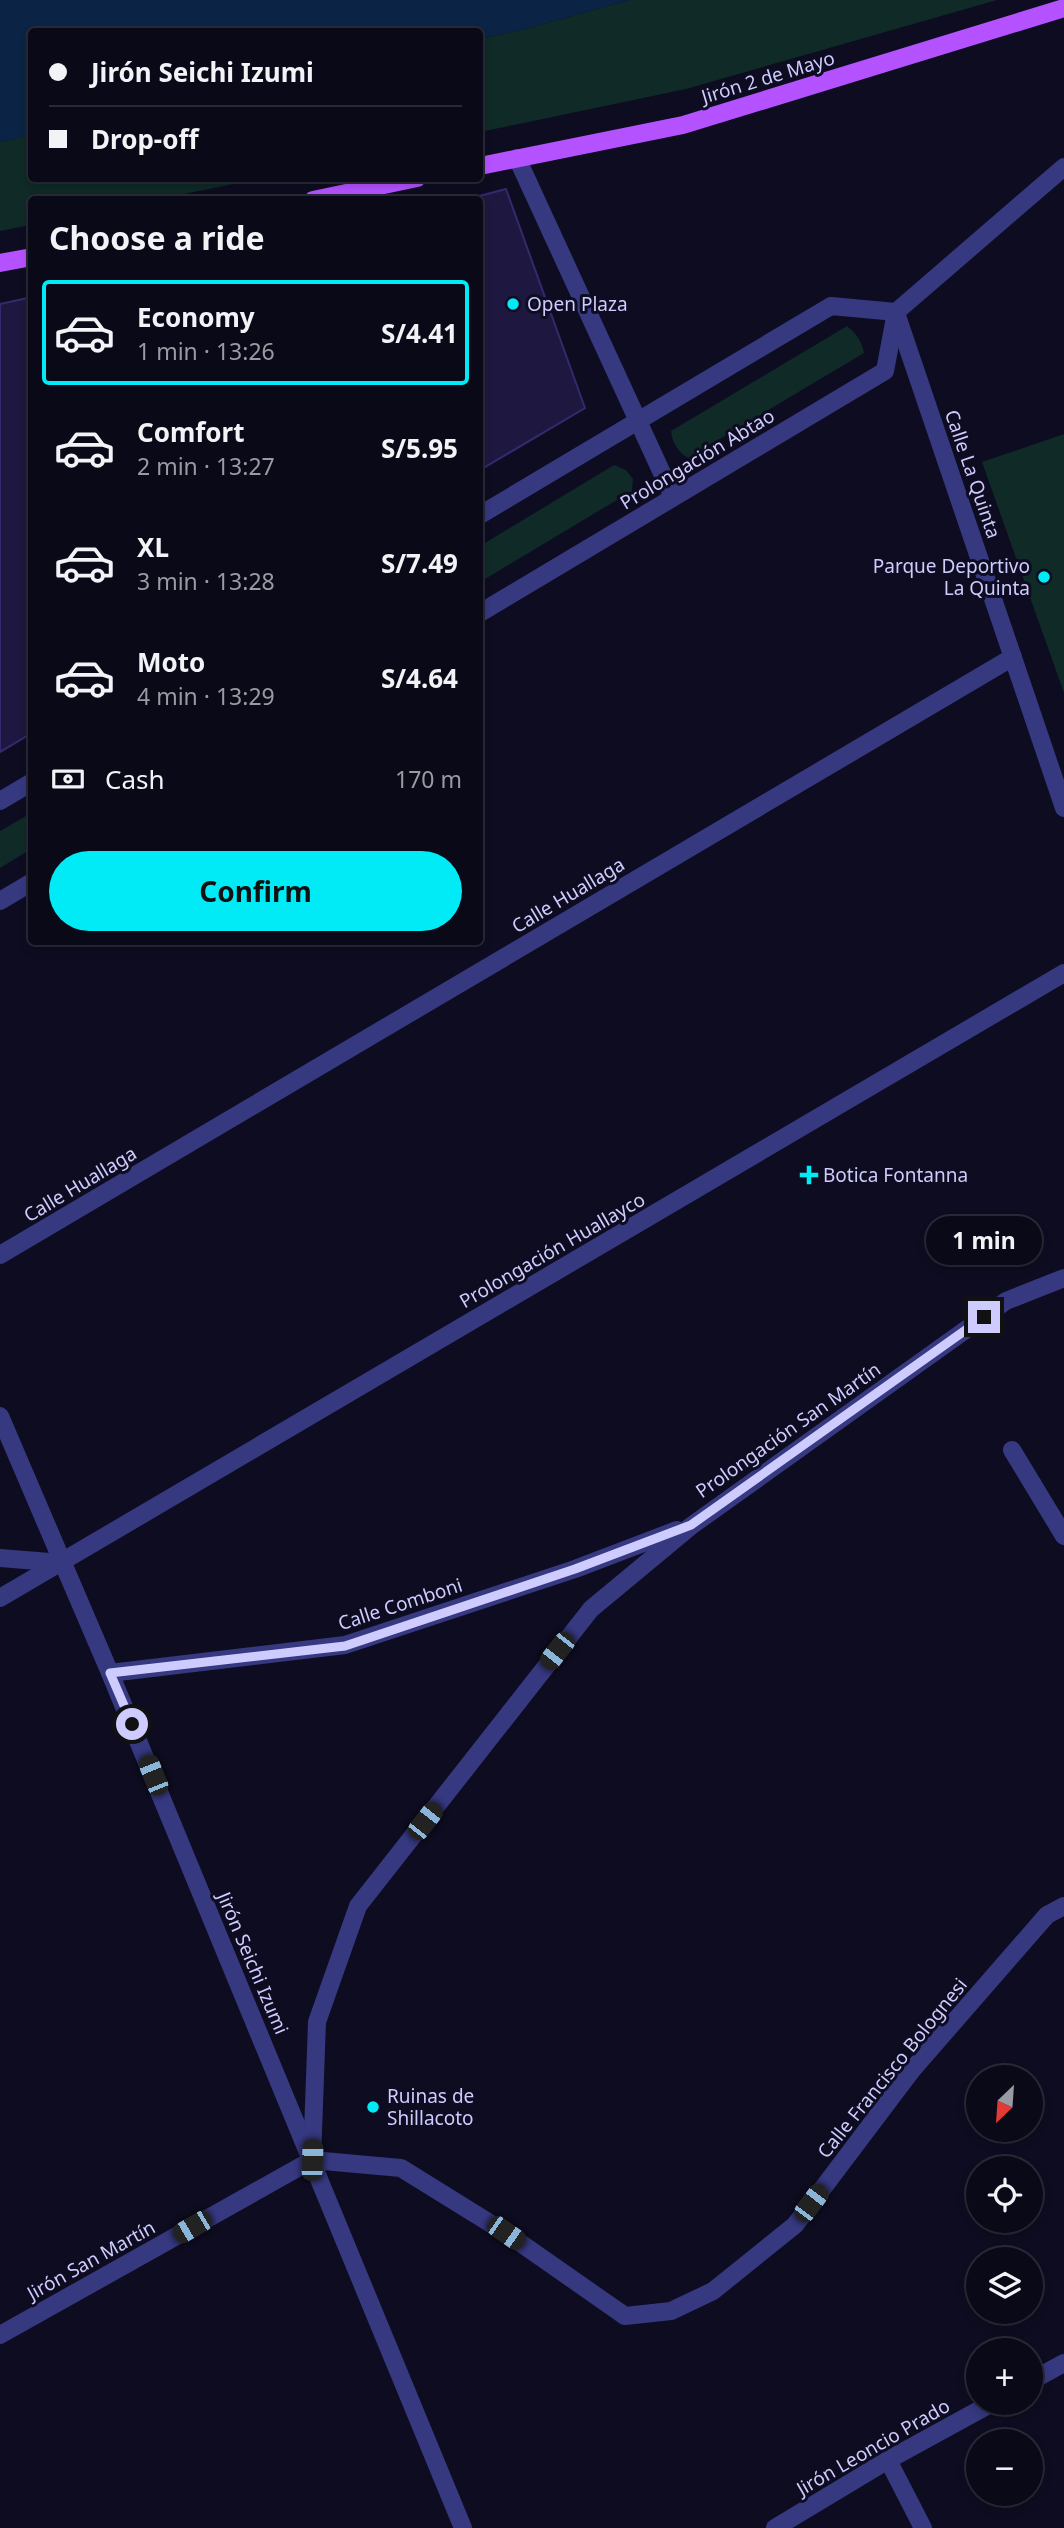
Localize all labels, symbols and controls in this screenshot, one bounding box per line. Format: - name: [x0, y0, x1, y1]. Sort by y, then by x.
- street label: Jirón 2 de Mayo: [696, 44, 838, 110]
- text: Jirón Seichi Izumi: [91, 54, 314, 90]
- text: Drop-off: [91, 121, 198, 157]
- text: Choose a ride: [49, 216, 265, 259]
- place label: Open Plaza: [527, 291, 628, 317]
- marker: Open Plaza: [505, 296, 521, 312]
- text: Economy: [137, 299, 255, 335]
- icon: car: [53, 301, 116, 364]
- text: S/4.41: [381, 315, 458, 351]
- text: 1 min · 13:26: [137, 335, 275, 367]
- street label: Prolongación Abtao: [615, 403, 779, 515]
- street label: Calle La Quinta: [939, 406, 1007, 542]
- text: Comfort: [137, 414, 245, 450]
- icon: car: [53, 416, 116, 479]
- text: S/5.95: [381, 430, 458, 466]
- text: 2 min · 13:27: [137, 450, 275, 482]
- text: XL: [137, 529, 169, 565]
- icon: car: [53, 531, 116, 594]
- text: S/7.49: [381, 545, 458, 581]
- place label: Parque Deportivo La Quinta: [873, 553, 1030, 601]
- text: 3 min · 13:28: [137, 565, 275, 597]
- marker: Parque Deportivo La Quinta: [1036, 569, 1052, 585]
- text: Moto: [137, 644, 205, 680]
- icon: car: [53, 646, 116, 709]
- text: S/4.64: [381, 660, 458, 696]
- text: 4 min · 13:29: [137, 680, 275, 712]
- icon: cash: [49, 760, 87, 798]
- text: Cash: [105, 761, 165, 797]
- text: 170 m: [395, 763, 462, 795]
- button: Confirm: [49, 851, 462, 931]
- street label: Calle Huallaga: [507, 851, 629, 939]
- street label: Calle Huallaga: [19, 1140, 141, 1228]
- place label: Botica Fontanna: [823, 1162, 968, 1188]
- marker: Botica Fontanna: [801, 1167, 817, 1183]
- street label: Prolongación Huallayco: [454, 1186, 650, 1314]
- callout: 1 min: [926, 1216, 1042, 1264]
- text: 1 min: [952, 1224, 1016, 1256]
- route end: [968, 1301, 1000, 1333]
- street label: Prolongación San Martín: [690, 1356, 886, 1504]
- street label: Calle Comboni: [335, 1572, 465, 1636]
- car: [536, 1628, 579, 1674]
- route start: [116, 1708, 148, 1740]
- car: [136, 1752, 171, 1798]
- car: [404, 1798, 447, 1844]
- street label: Jirón Seichi Izumi: [211, 1886, 295, 2038]
- street label: Calle Francisco Bolognesi: [811, 1972, 973, 2164]
- north arrow: [966, 2065, 1043, 2142]
- map controls: [966, 2065, 1043, 2506]
- place label: Ruinas de Shillacoto: [387, 2083, 474, 2131]
- marker: Ruinas de Shillacoto: [365, 2099, 381, 2115]
- car: [301, 2139, 324, 2181]
- button: locate: [966, 2156, 1043, 2233]
- car: [790, 2180, 833, 2226]
- car: [169, 2207, 216, 2247]
- car: [483, 2212, 530, 2254]
- street label: Jirón San Martín: [21, 2214, 160, 2307]
- button: layers: [966, 2247, 1043, 2324]
- button: +: [966, 2338, 1043, 2415]
- street label: Jirón Leoncio Prado: [790, 2393, 954, 2502]
- button: −: [966, 2429, 1043, 2506]

